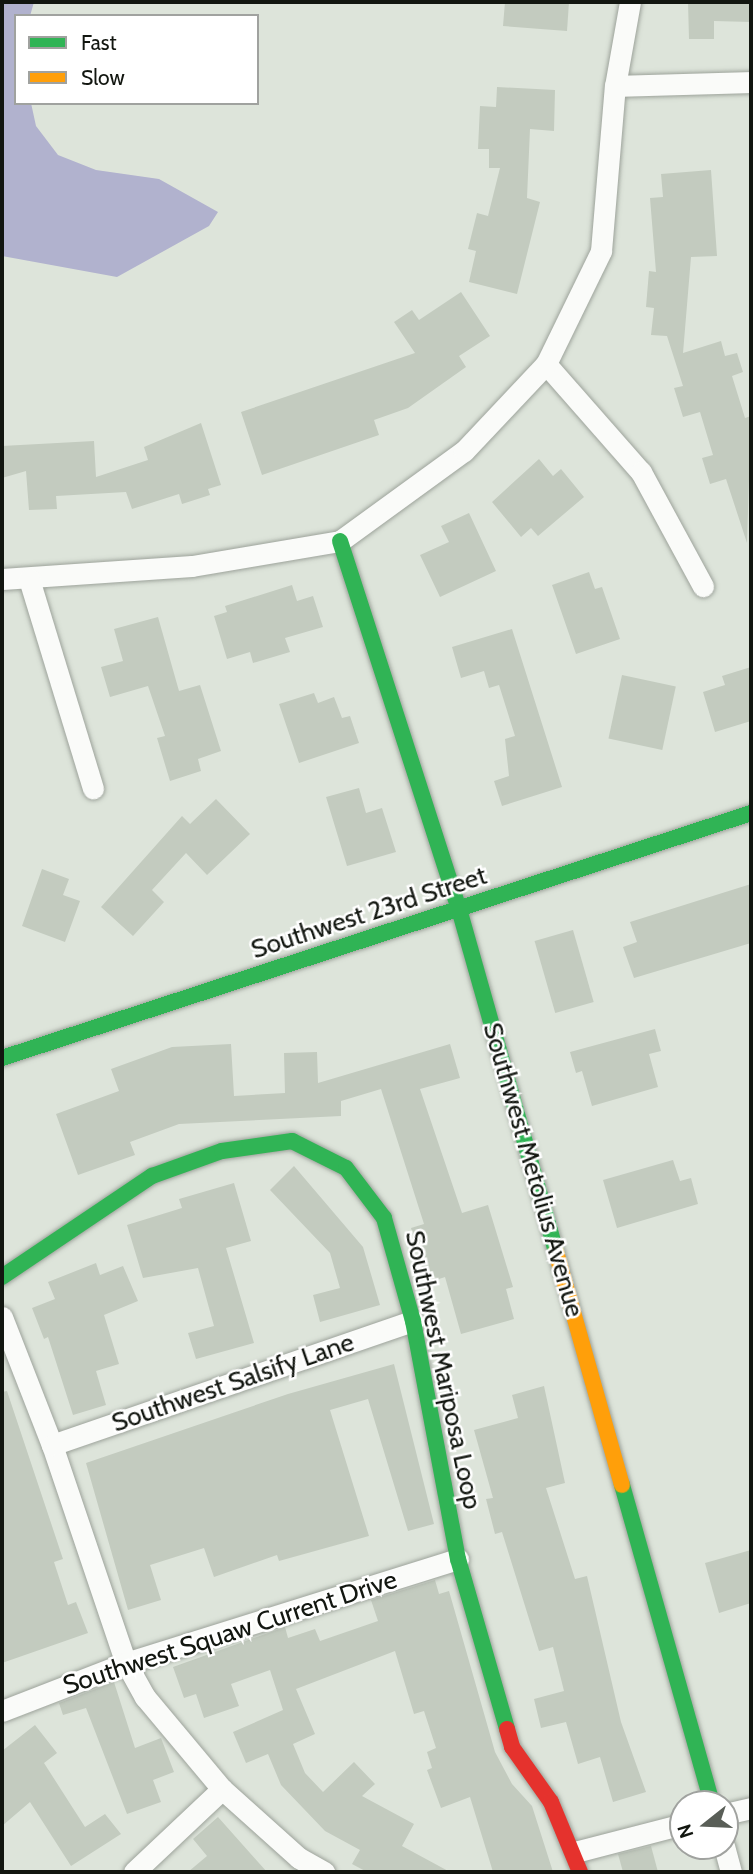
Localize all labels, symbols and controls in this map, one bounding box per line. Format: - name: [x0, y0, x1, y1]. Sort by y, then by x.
- legend: [14, 14, 259, 105]
- text: Fast: [81, 30, 117, 55]
- text: Slow: [81, 65, 125, 90]
- street label: Southwest 23rd Street: [247, 860, 491, 966]
- street label: Southwest Metolius Avenue: [476, 1019, 590, 1321]
- street label: Southwest Mariposa Loop: [398, 1228, 488, 1512]
- street label: Southwest Salsify Lane: [108, 1327, 358, 1439]
- street label: Southwest Squaw Current Drive: [59, 1564, 401, 1702]
- north arrow: [669, 1790, 739, 1860]
- text: N: [672, 1821, 698, 1841]

